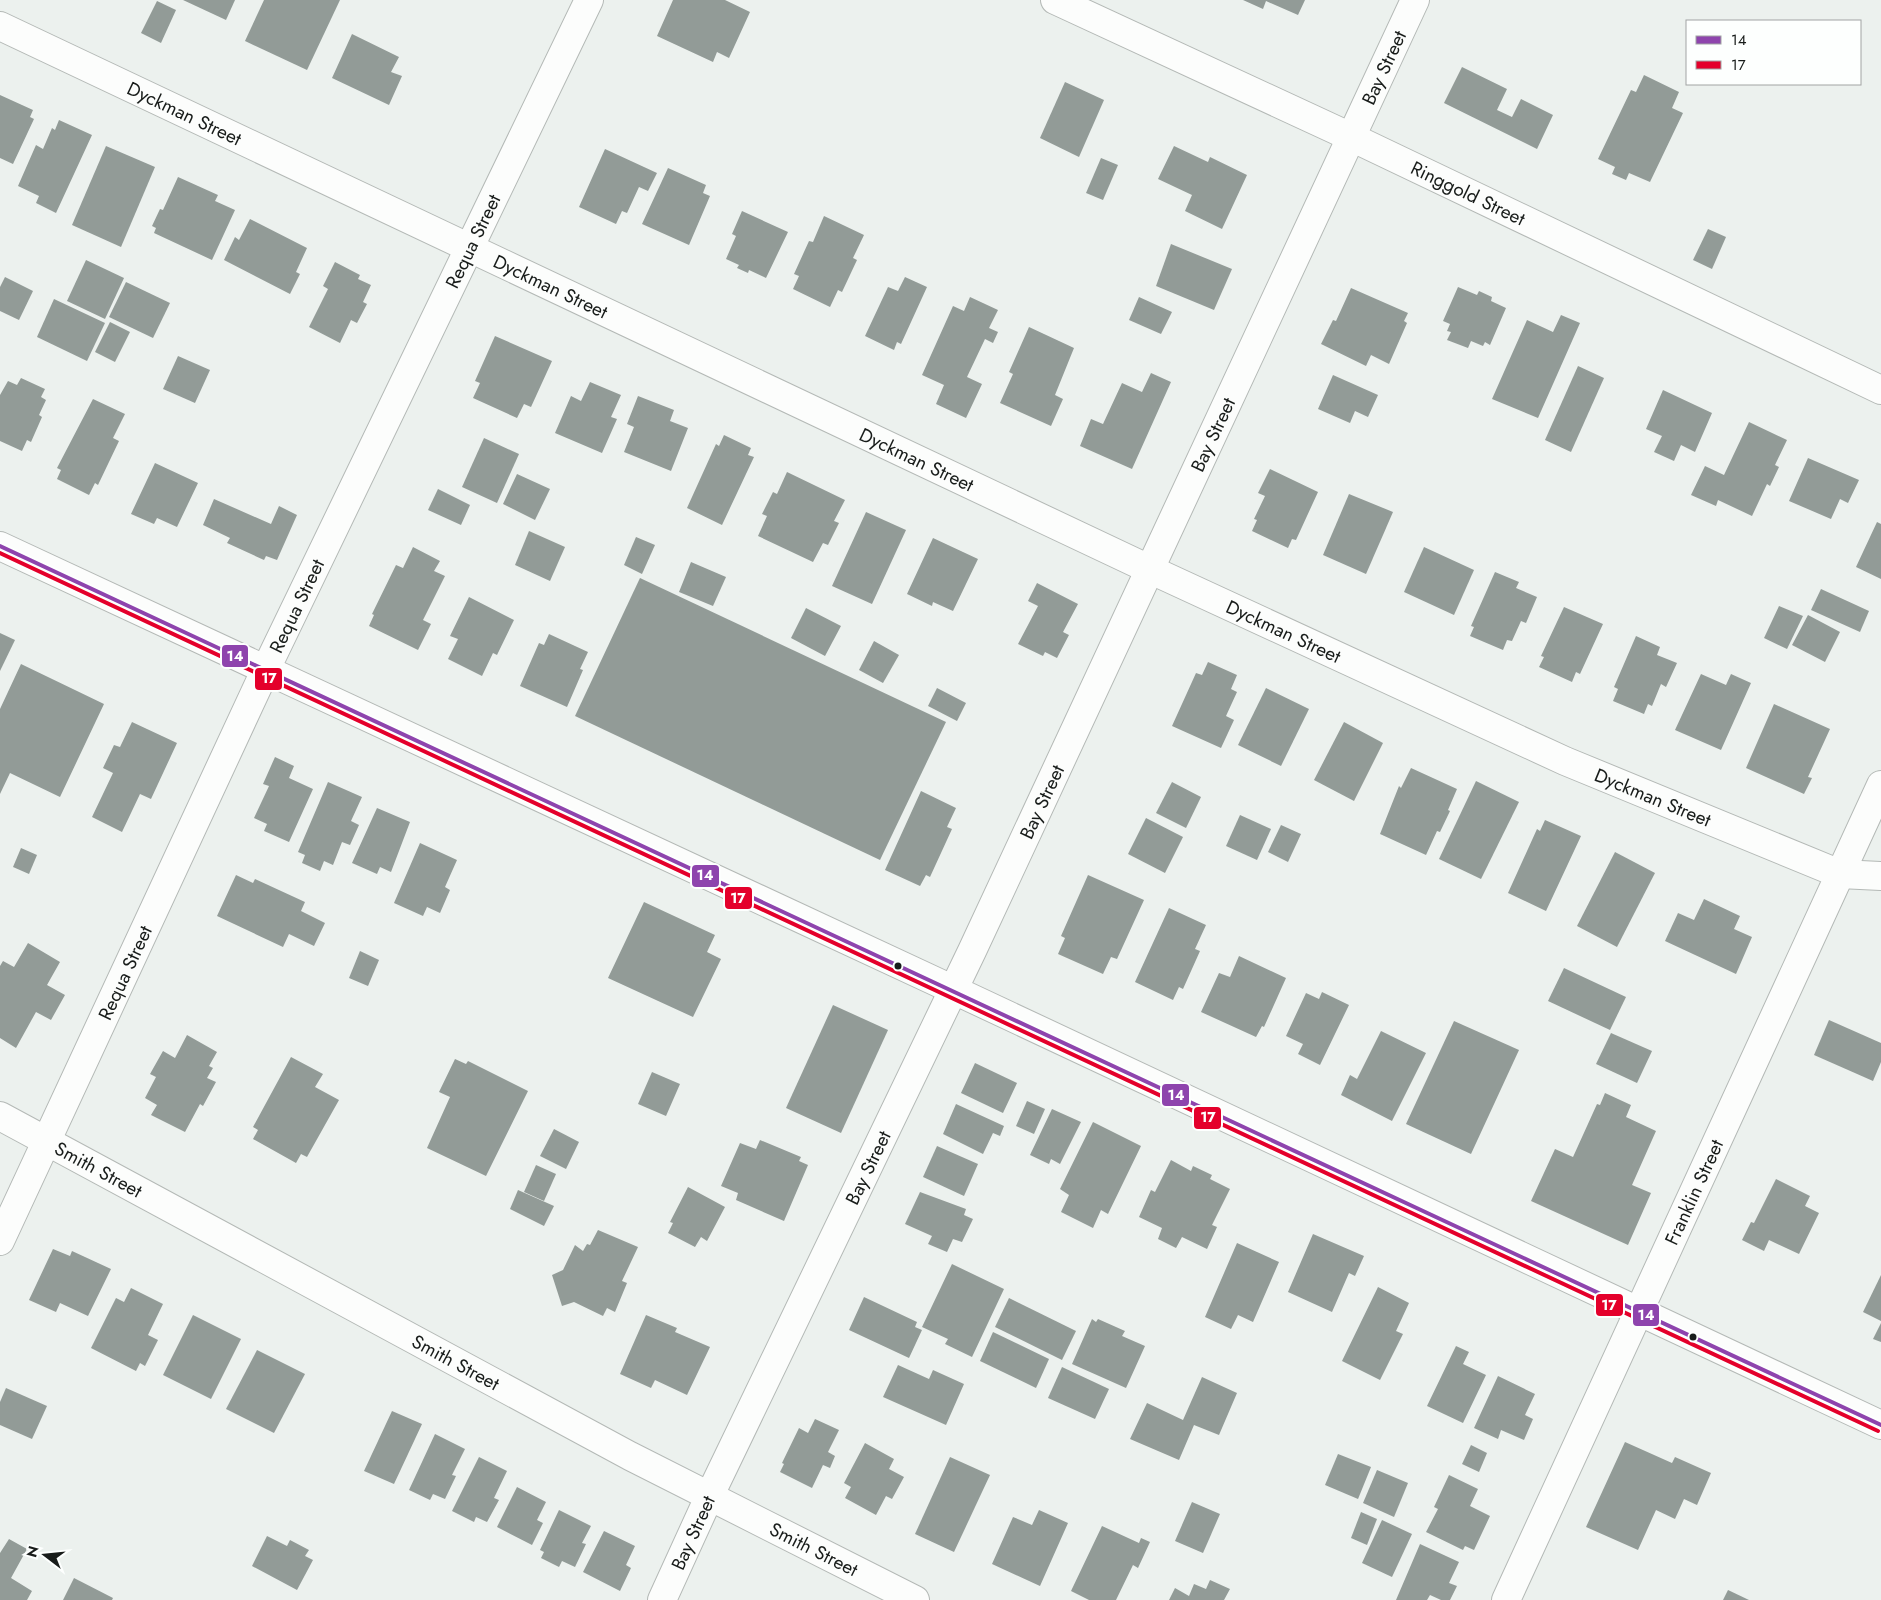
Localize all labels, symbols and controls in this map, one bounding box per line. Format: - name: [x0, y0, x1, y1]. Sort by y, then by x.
- legend: [1686, 20, 1861, 85]
- street label: Bay Street: [1355, 25, 1413, 109]
- text: 14: [1731, 29, 1747, 51]
- text: 17: [1731, 54, 1746, 76]
- street label: Dyckman Street: [123, 75, 247, 152]
- street label: Ringgold Street: [1406, 154, 1530, 232]
- street label: Requa Street: [438, 189, 507, 293]
- street label: Dyckman Street: [489, 248, 613, 325]
- street label: Bay Street: [1184, 393, 1242, 476]
- street label: Dyckman Street: [855, 421, 979, 498]
- street label: Requa Street: [262, 554, 331, 657]
- street label: Dyckman Street: [1222, 593, 1346, 669]
- line badge: 14: [221, 644, 249, 668]
- text: 14: [227, 646, 244, 666]
- line badge: 17: [254, 667, 283, 691]
- text: 17: [261, 668, 277, 688]
- street label: Bay Street: [1013, 760, 1071, 843]
- street label: Dyckman Street: [1590, 761, 1716, 833]
- line badge: 14: [691, 864, 720, 888]
- text: 14: [697, 865, 714, 885]
- line badge: 17: [724, 886, 753, 910]
- text: 17: [730, 888, 746, 908]
- street label: Requa Street: [91, 920, 159, 1024]
- unlabelled marker: [893, 961, 903, 971]
- line badge: 14: [1161, 1083, 1190, 1107]
- text: 14: [1168, 1085, 1185, 1105]
- line badge: 17: [1193, 1106, 1222, 1130]
- text: 17: [1200, 1107, 1216, 1127]
- street label: Bay Street: [838, 1126, 897, 1209]
- street label: Franklin Street: [1658, 1134, 1730, 1249]
- street label: Smith Street: [50, 1135, 148, 1204]
- line badge: 17: [1595, 1293, 1624, 1317]
- text: 17: [1601, 1295, 1617, 1315]
- line badge: 14: [1632, 1303, 1660, 1327]
- text: 14: [1638, 1305, 1655, 1325]
- street label: Smith Street: [407, 1327, 505, 1397]
- unlabelled marker: [1688, 1332, 1698, 1342]
- street label: Bay Street: [664, 1491, 722, 1574]
- street label: Smith Street: [765, 1515, 863, 1583]
- north arrow: [20, 1530, 70, 1580]
- text: N: [21, 1543, 44, 1560]

